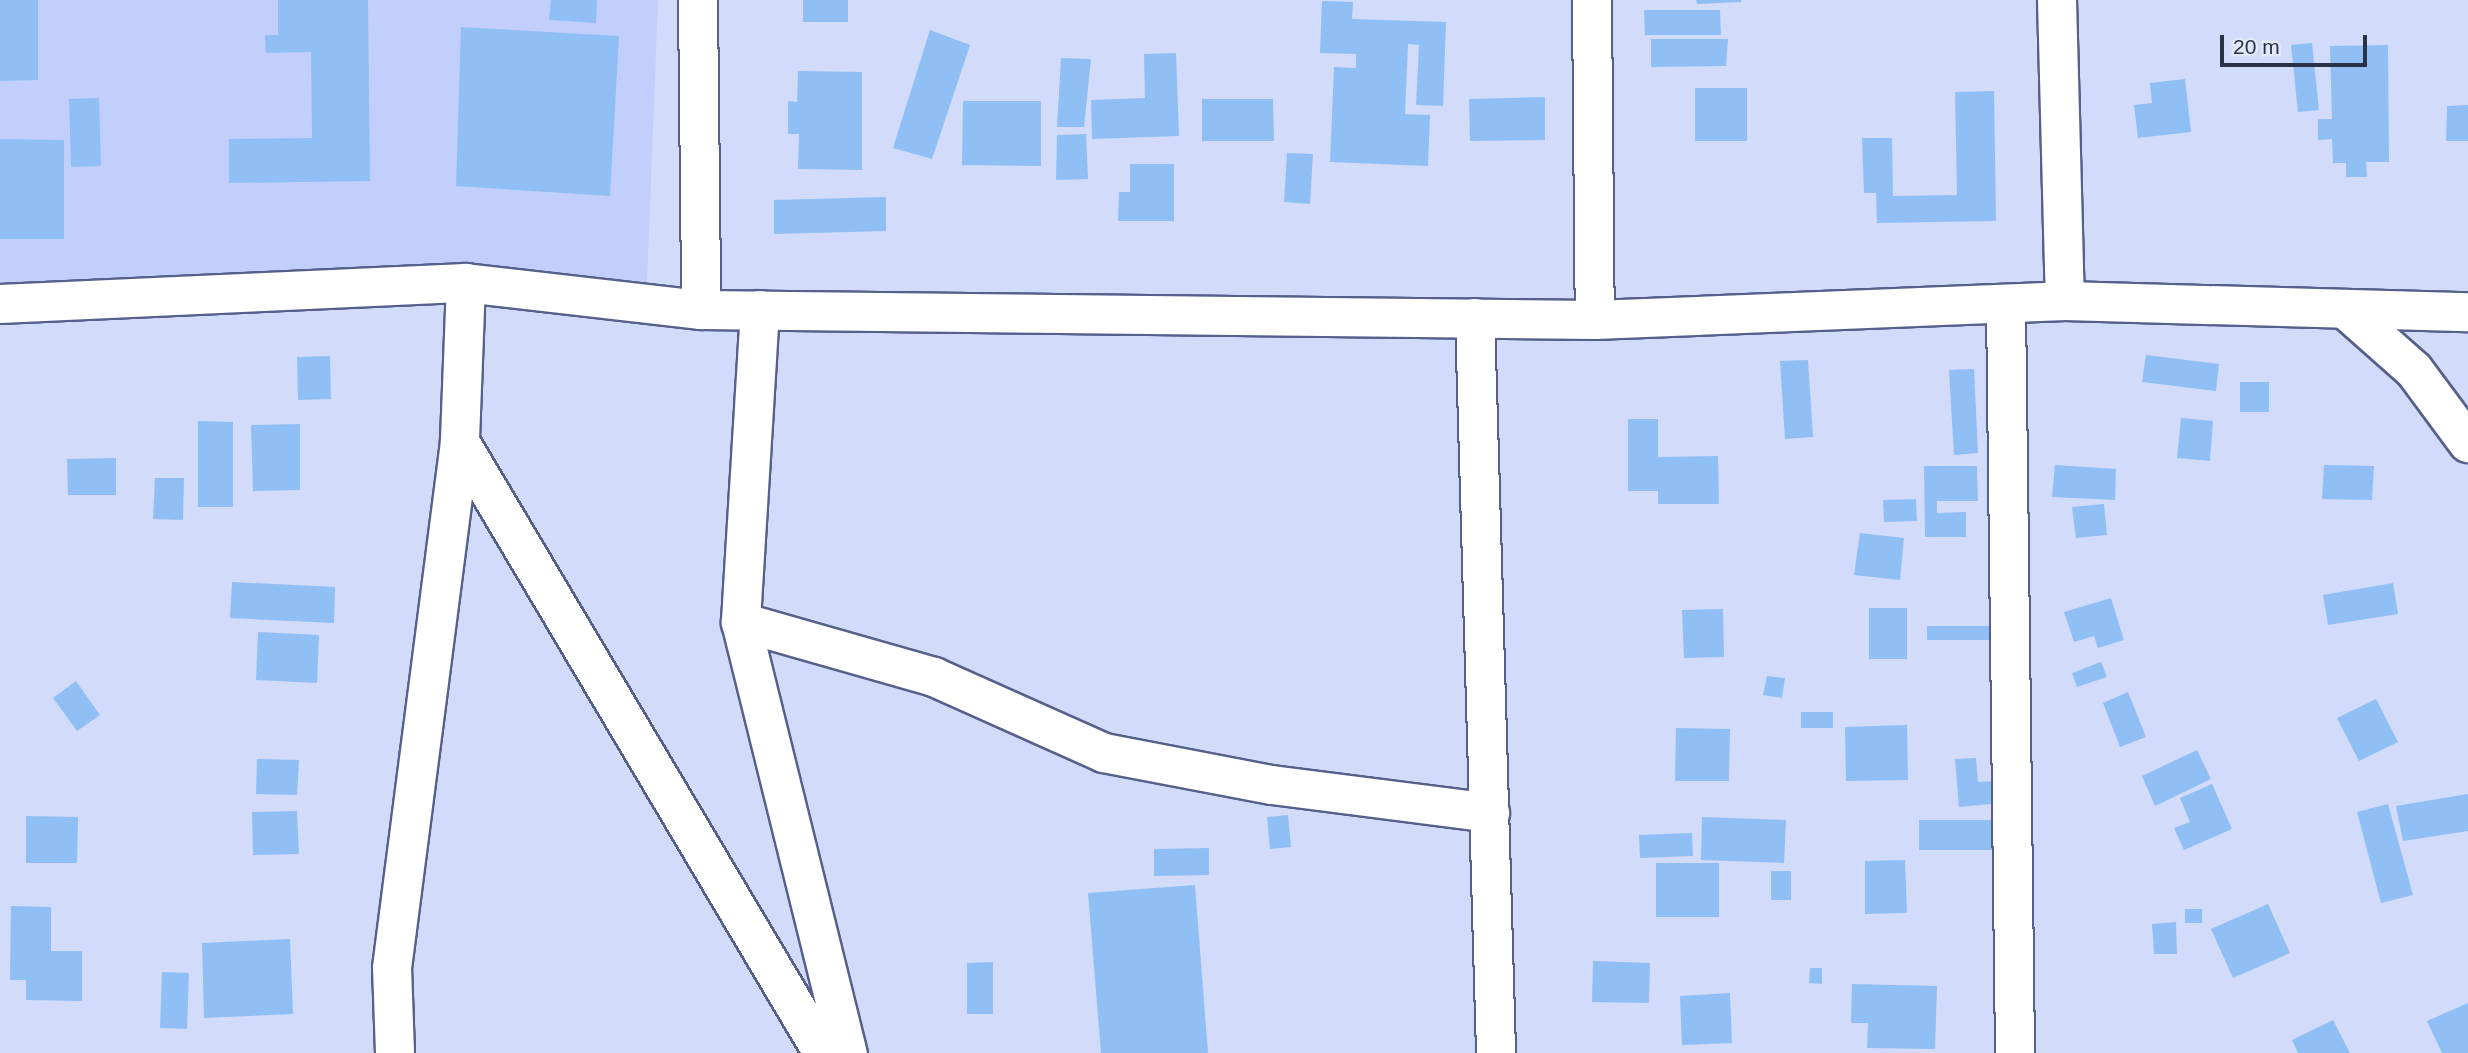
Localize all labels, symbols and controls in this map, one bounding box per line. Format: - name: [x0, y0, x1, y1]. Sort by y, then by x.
- scale bar: [2223, 21, 2370, 65]
- text: 20 m: [2233, 35, 2280, 58]

